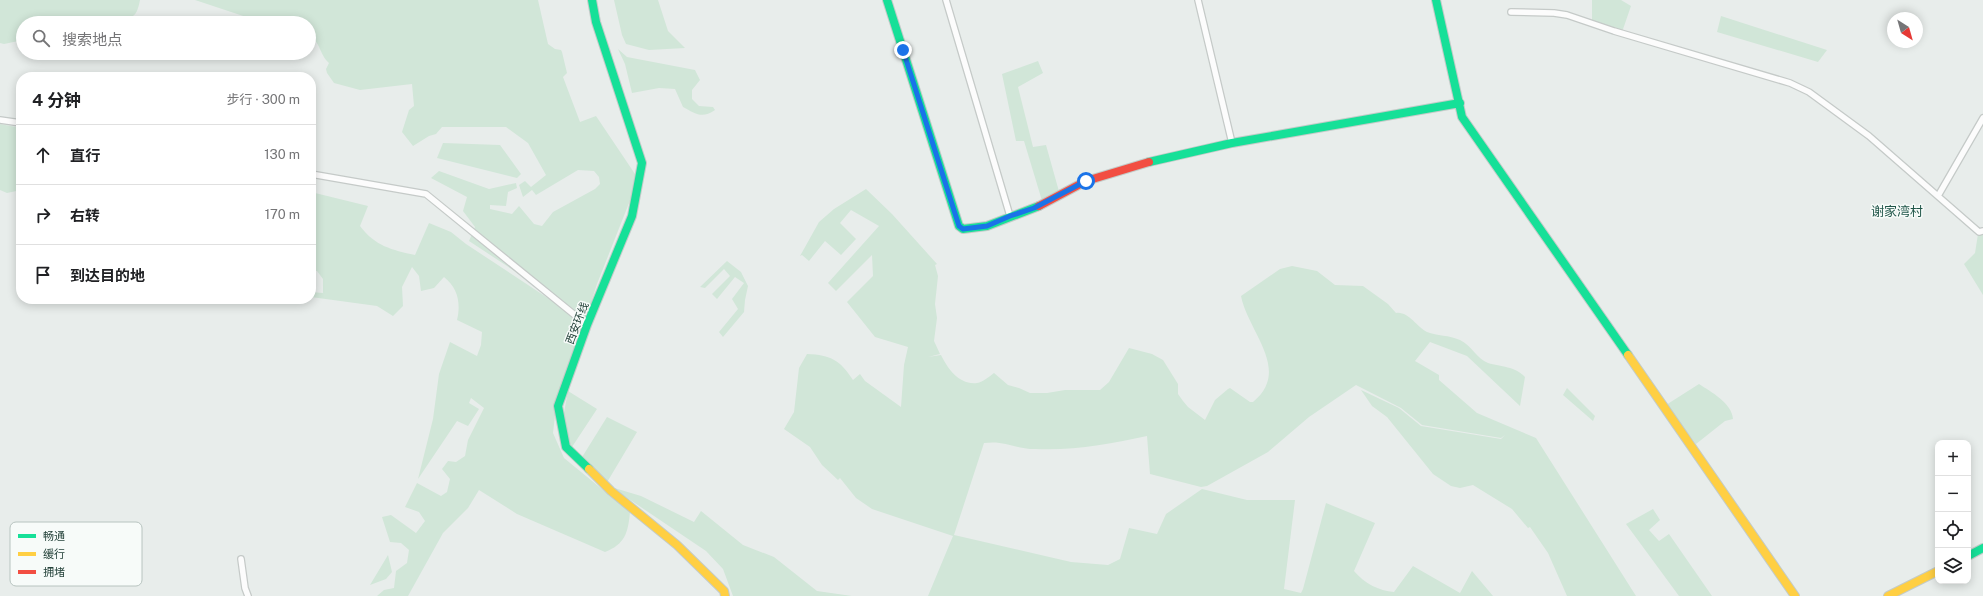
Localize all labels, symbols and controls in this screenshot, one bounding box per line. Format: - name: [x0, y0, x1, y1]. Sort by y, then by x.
- north arrow: [1887, 12, 1923, 48]
- search box: [16, 16, 316, 60]
- icon: search: [30, 27, 52, 49]
- text: 搜索地点: [62, 31, 122, 48]
- route end: [894, 41, 912, 59]
- text: 4 分钟: [32, 90, 81, 110]
- text: 步行 · 300 m: [226, 92, 300, 107]
- icon: ahead: [32, 144, 54, 166]
- text: 直行: [70, 147, 100, 164]
- text: 130 m: [264, 147, 300, 162]
- route start: [1077, 172, 1095, 190]
- icon: right: [32, 204, 54, 226]
- district label: 谢家湾村: [1871, 204, 1923, 219]
- text: 右转: [70, 207, 100, 224]
- text: 170 m: [265, 207, 300, 222]
- icon: arrive: [32, 264, 54, 286]
- text: 到达目的地: [70, 267, 145, 284]
- street label: 西安环线: [564, 300, 590, 346]
- map controls: [1935, 440, 1971, 584]
- button: +: [1935, 440, 1971, 476]
- button: −: [1935, 476, 1971, 512]
- button: locate: [1935, 512, 1971, 548]
- legend: [10, 522, 142, 586]
- text: 畅通: [43, 530, 65, 542]
- text: 缓行: [43, 548, 65, 560]
- button: layers: [1935, 548, 1971, 584]
- text: 拥堵: [43, 566, 65, 578]

